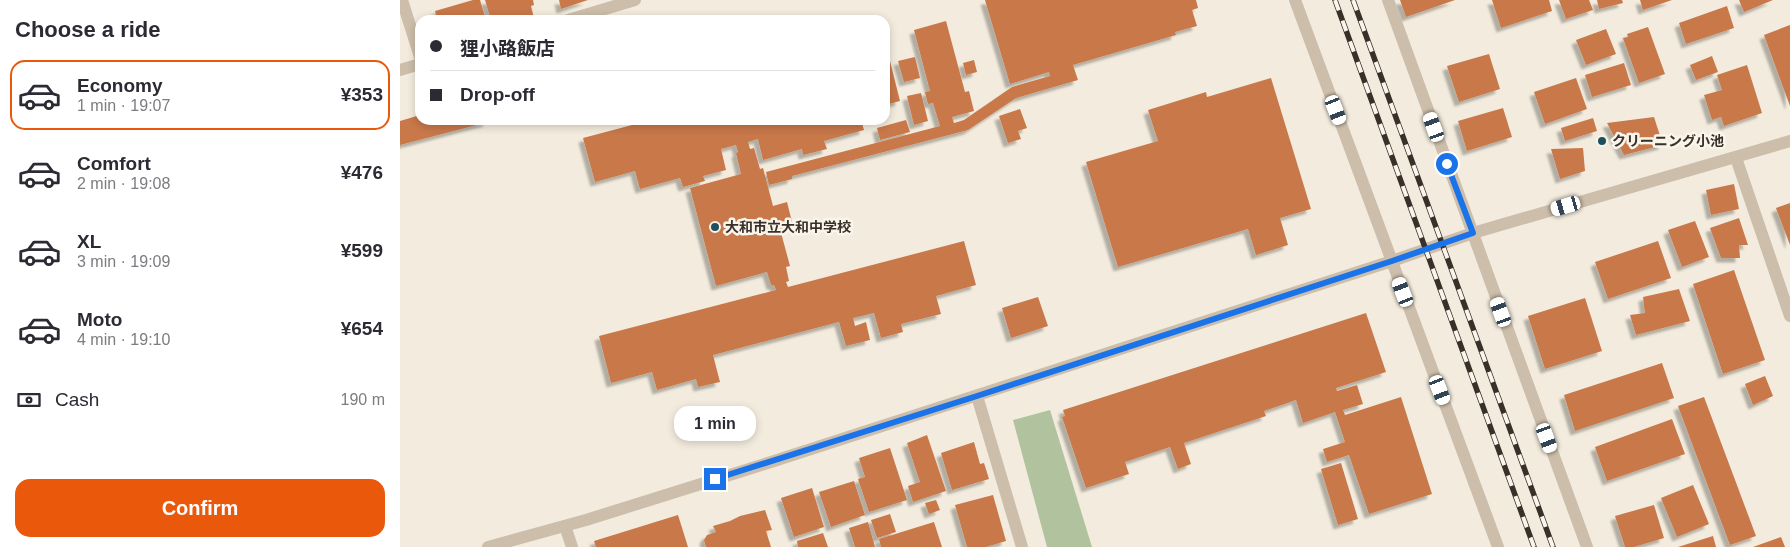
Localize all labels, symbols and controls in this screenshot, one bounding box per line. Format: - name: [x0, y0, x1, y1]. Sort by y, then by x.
- text: Choose a ride: [15, 17, 160, 42]
- text: 狸小路飯店: [460, 38, 555, 59]
- icon: car: [17, 73, 62, 118]
- text: Economy: [77, 75, 163, 96]
- text: ¥353: [341, 84, 383, 105]
- text: Drop-off: [460, 84, 535, 105]
- car: [1323, 93, 1348, 127]
- text: 1 min · 19:07: [77, 97, 170, 114]
- car: [1421, 110, 1446, 144]
- place label: クリーニング小池: [1612, 133, 1724, 149]
- marker: クリーニング小池: [1596, 135, 1608, 147]
- icon: car: [17, 151, 62, 196]
- text: Comfort: [77, 153, 151, 174]
- route start: [1436, 153, 1458, 175]
- text: ¥476: [341, 162, 383, 183]
- text: 2 min · 19:08: [77, 175, 170, 192]
- car: [1549, 195, 1582, 217]
- place label: 大和市立大和中学校: [725, 219, 851, 235]
- marker: 大和市立大和中学校: [709, 221, 721, 233]
- icon: car: [17, 229, 62, 274]
- text: XL: [77, 231, 101, 252]
- text: ¥599: [341, 240, 383, 261]
- text: 3 min · 19:09: [77, 253, 170, 270]
- car: [1390, 275, 1415, 309]
- car: [1488, 295, 1513, 329]
- icon: car: [17, 307, 62, 352]
- text: Moto: [77, 309, 122, 330]
- text: ¥654: [341, 318, 383, 339]
- text: 4 min · 19:10: [77, 331, 170, 348]
- car: [1427, 373, 1452, 407]
- icon: cash: [15, 386, 43, 414]
- text: Cash: [55, 389, 99, 410]
- text: 190 m: [341, 391, 385, 408]
- callout: 1 min: [674, 406, 756, 442]
- text: 1 min: [694, 415, 736, 432]
- car: [1534, 421, 1559, 455]
- route end: [704, 468, 726, 490]
- button: Confirm: [15, 479, 385, 537]

